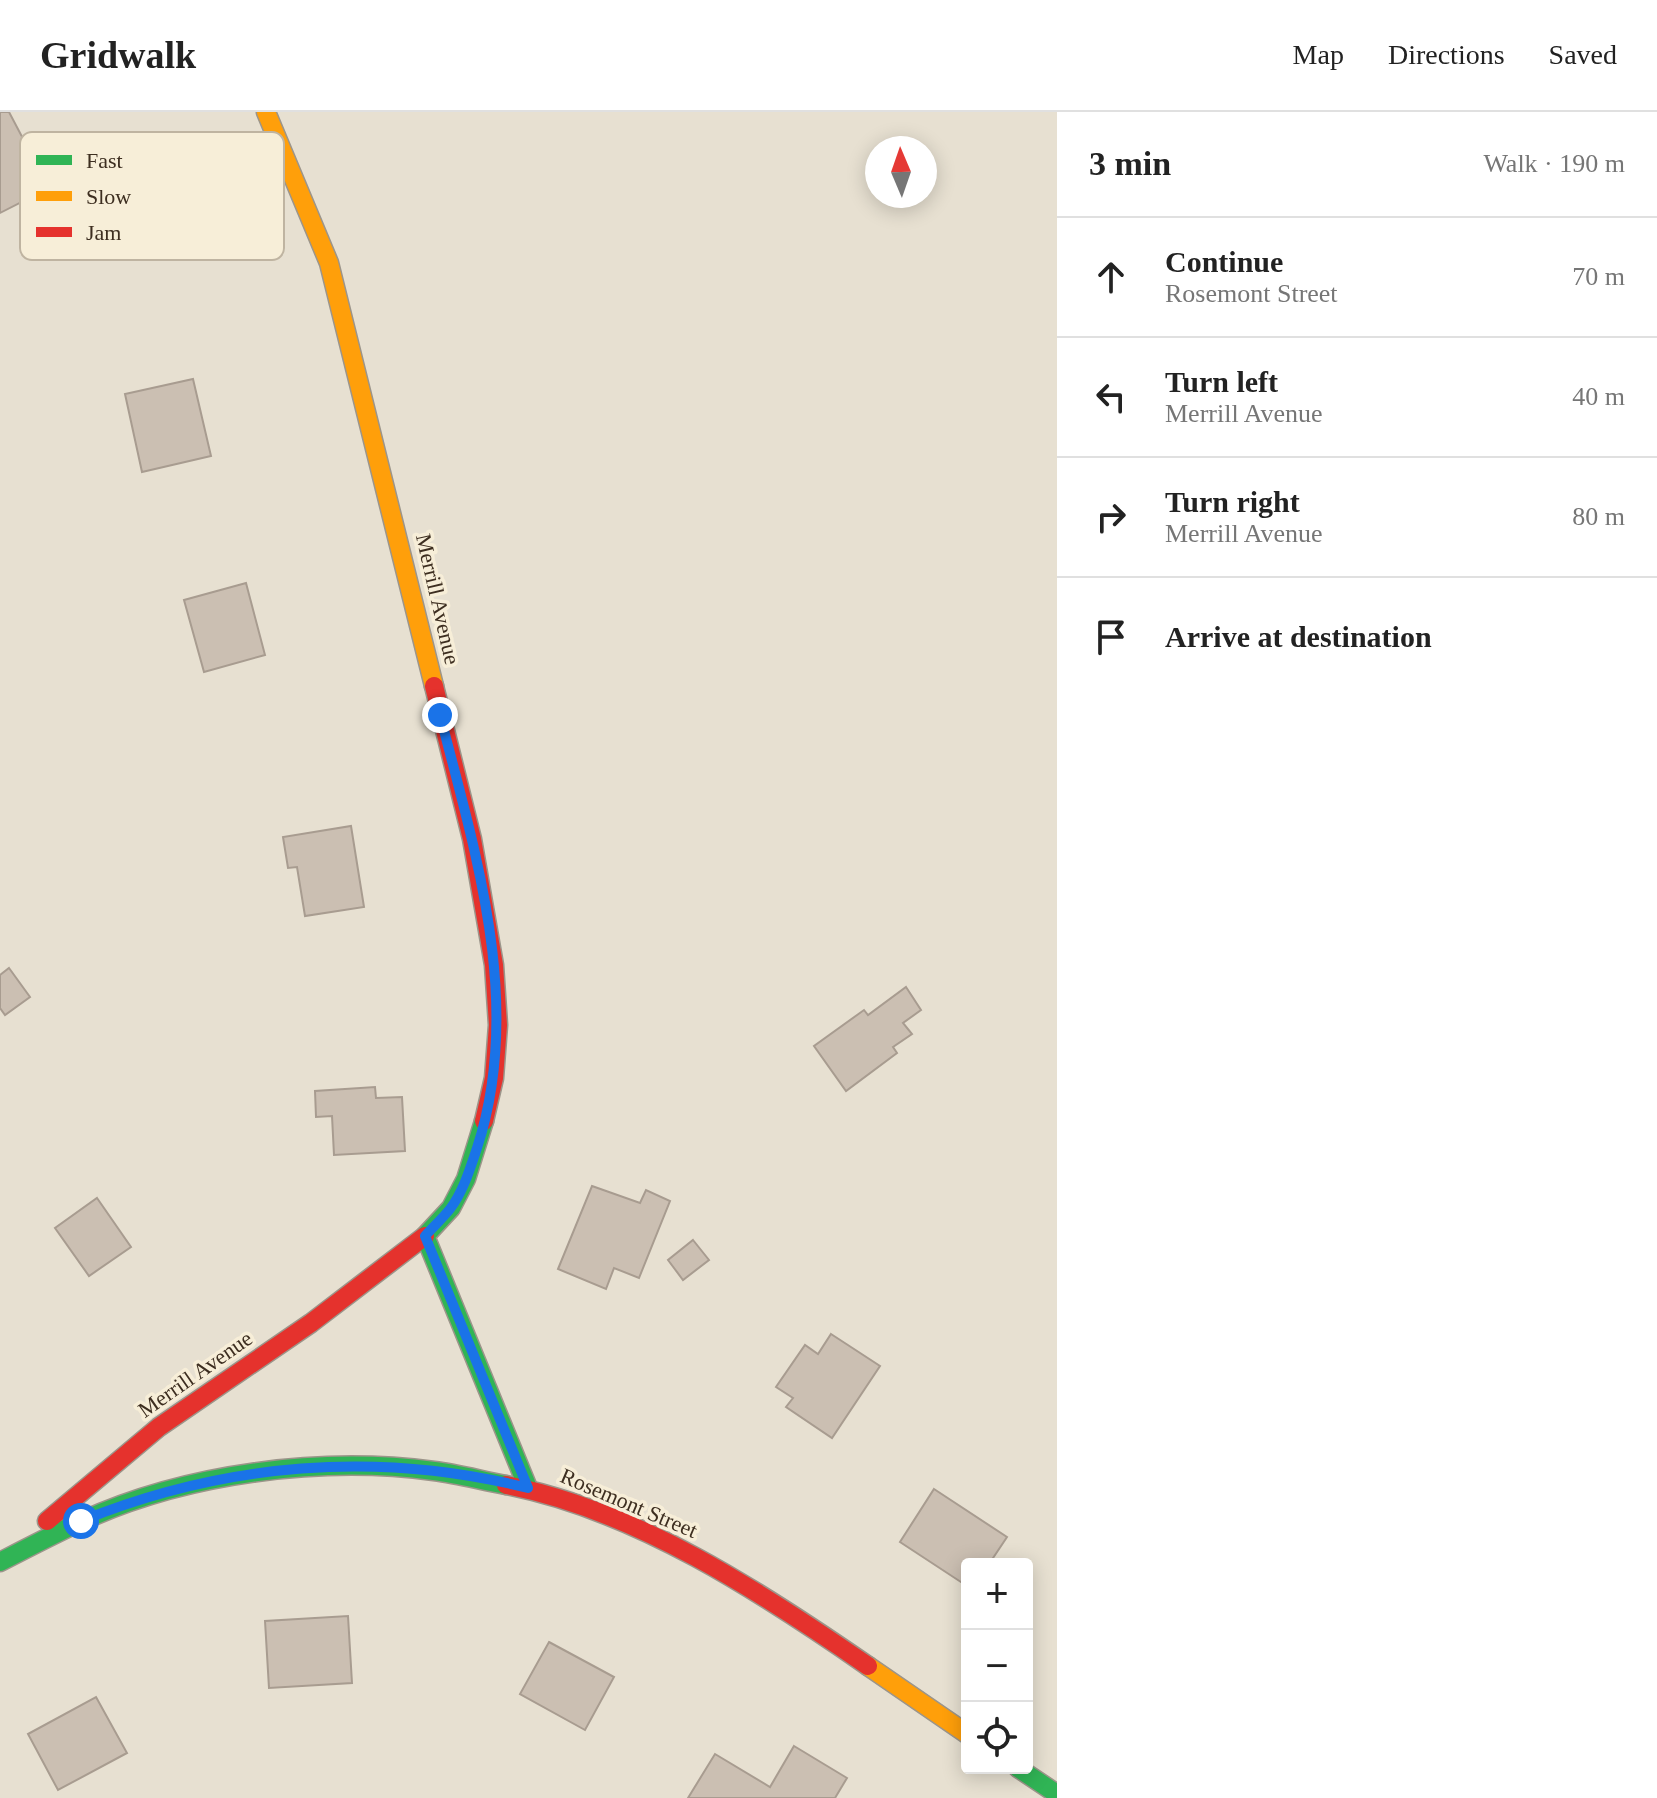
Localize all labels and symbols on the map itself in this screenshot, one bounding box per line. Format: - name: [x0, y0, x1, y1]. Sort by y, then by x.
- legend: [20, 132, 284, 260]
- north arrow: [865, 136, 937, 208]
- text: Fast: [86, 148, 123, 173]
- text: Slow: [86, 184, 131, 209]
- text: Jam: [86, 220, 121, 245]
- street label: Merrill Avenue: [411, 531, 465, 667]
- route end: [422, 697, 458, 733]
- street label: Merrill Avenue: [133, 1326, 257, 1422]
- street label: Rosemont Street: [557, 1463, 701, 1543]
- route start: [63, 1503, 99, 1539]

